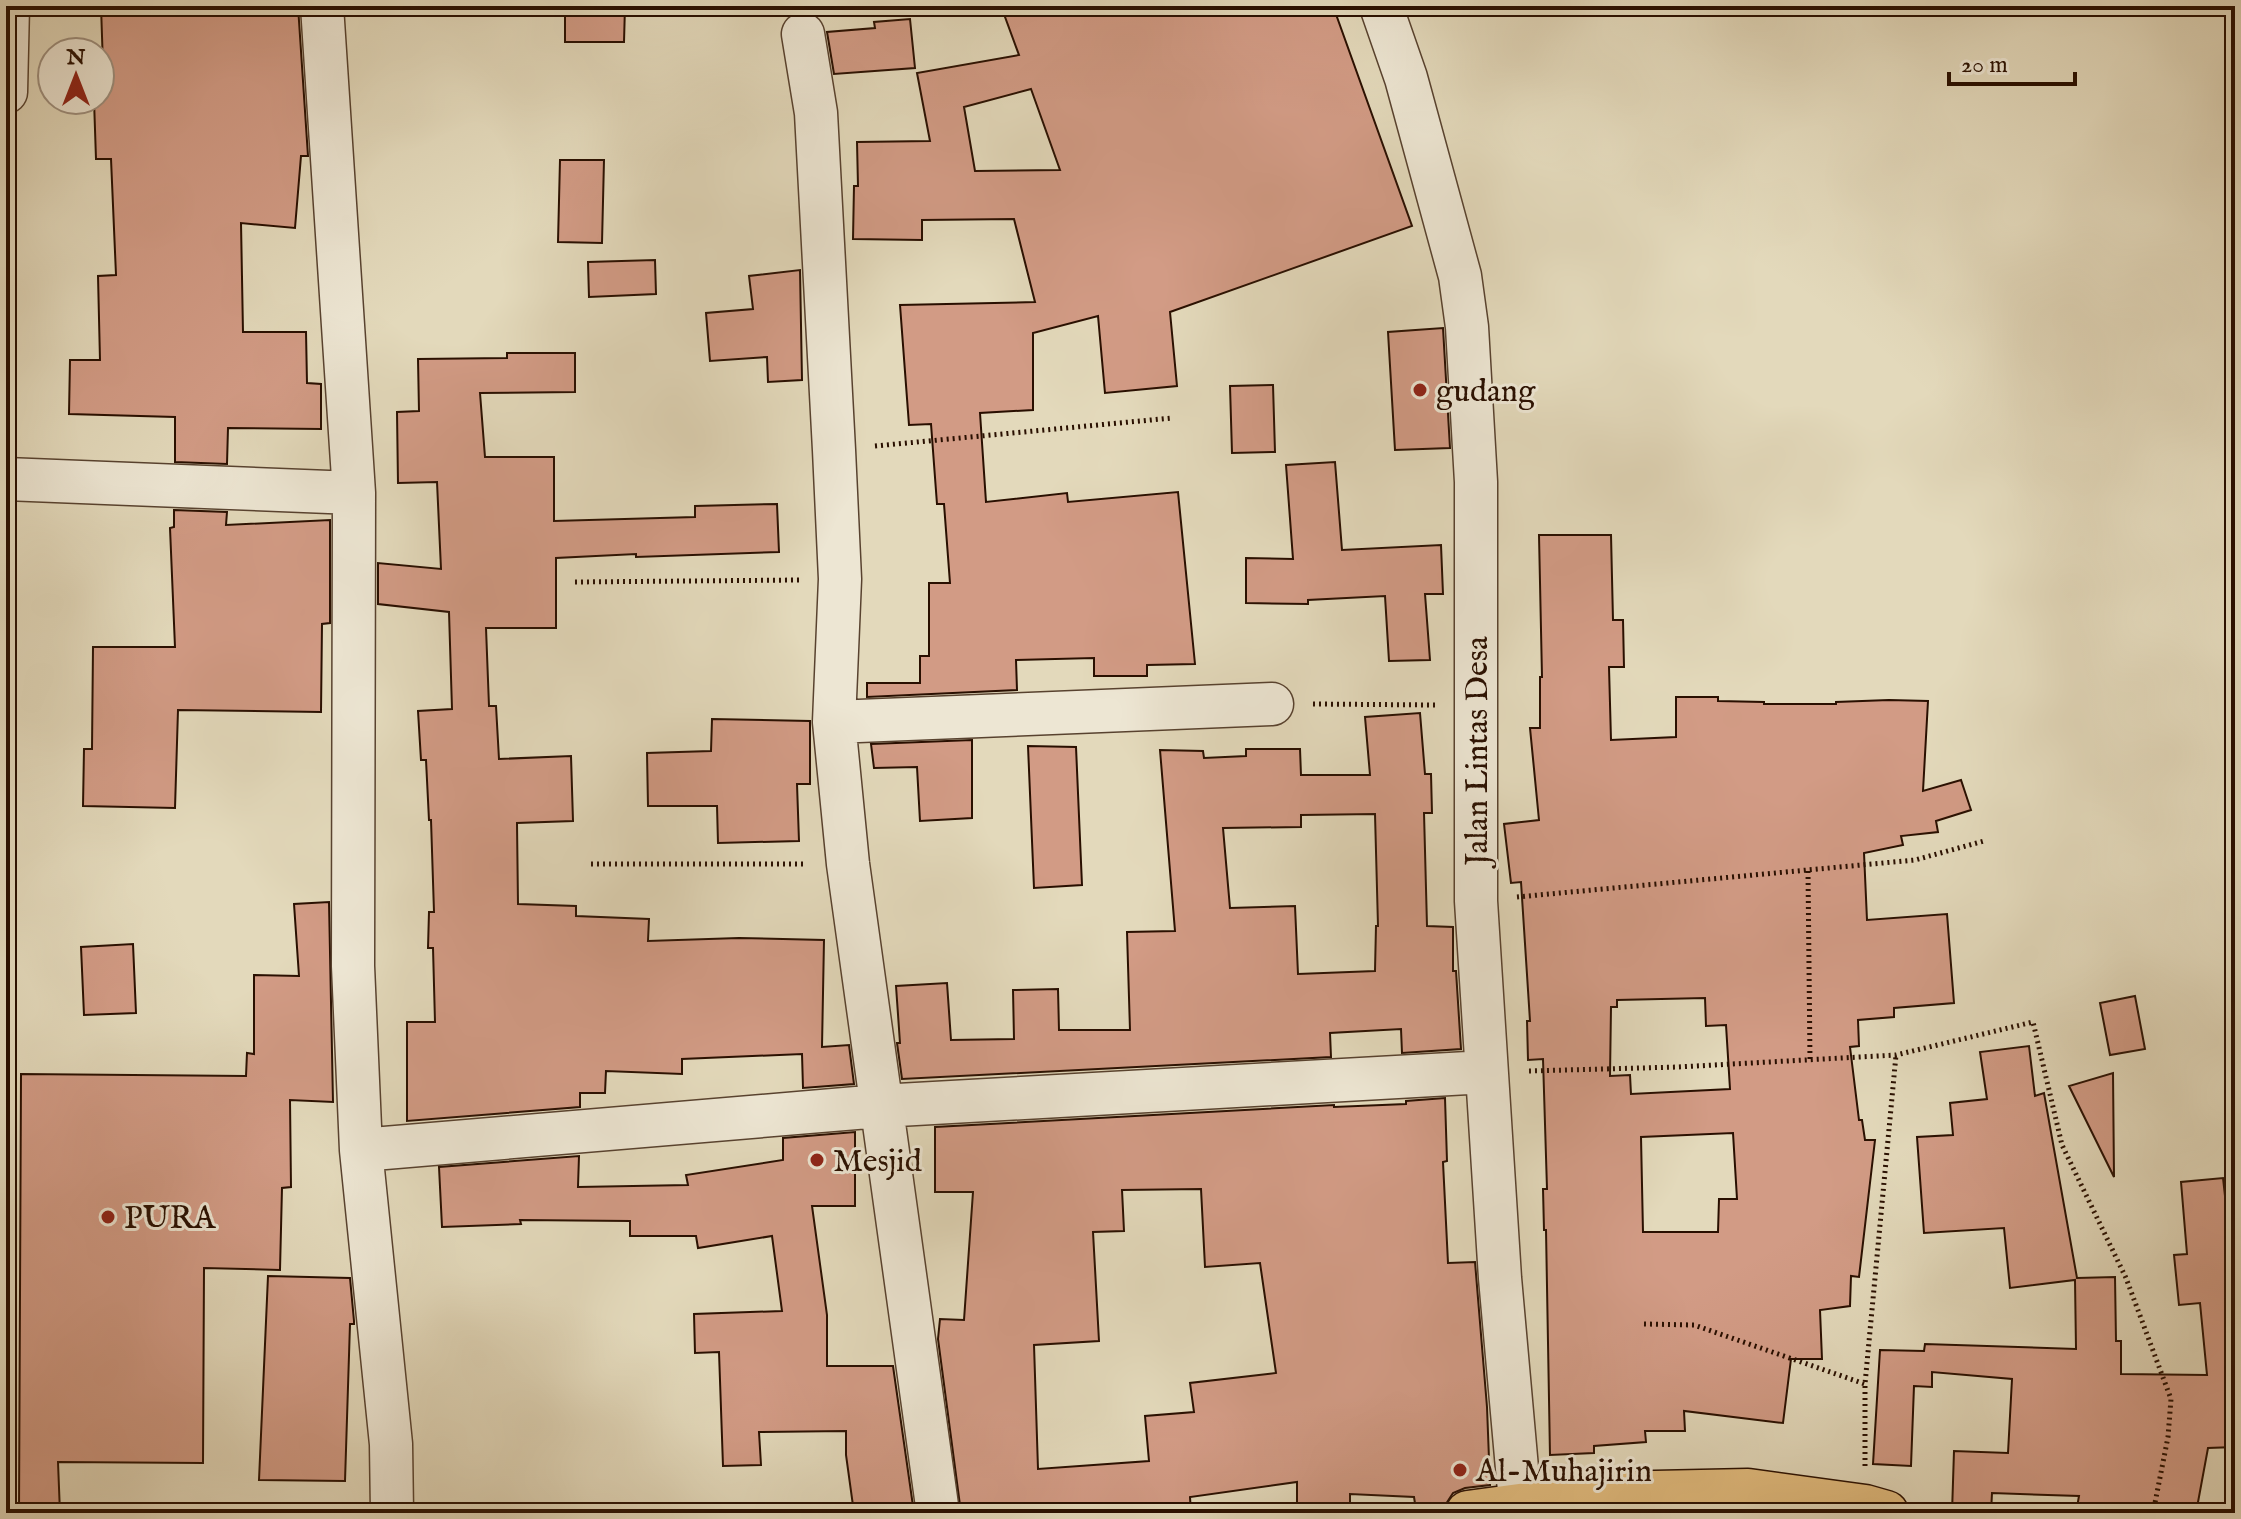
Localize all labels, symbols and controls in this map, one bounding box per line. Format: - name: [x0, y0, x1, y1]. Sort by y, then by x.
- north arrow: [36, 36, 116, 116]
- scale bar: [1949, 36, 2075, 86]
- text: N: [65, 44, 86, 72]
- text: 20 m: [1961, 50, 2008, 81]
- place label: gudang: [1436, 372, 1536, 413]
- marker: gudang: [1411, 381, 1429, 399]
- street label: Jalan Lintas Desa: [1458, 636, 1499, 869]
- place label: Mesjid: [833, 1142, 923, 1183]
- marker: Mesjid: [808, 1151, 826, 1169]
- place label: PURA: [124, 1199, 217, 1240]
- marker: PURA: [99, 1208, 117, 1226]
- place label: Al-Muhajirin: [1475, 1452, 1652, 1493]
- marker: Al-Muhajirin: [1451, 1461, 1469, 1479]

